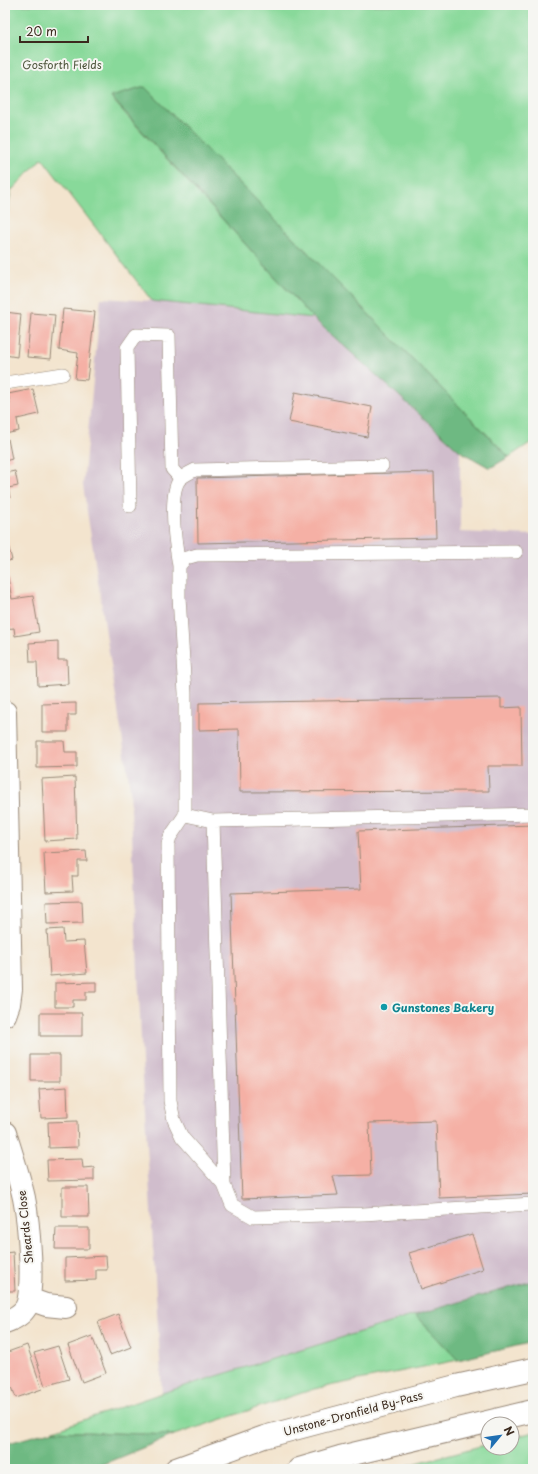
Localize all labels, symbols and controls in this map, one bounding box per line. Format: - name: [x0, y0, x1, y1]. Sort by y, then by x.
- scale bar: [20, 18, 88, 44]
- text: 20 m: [26, 22, 57, 40]
- park label: Gosforth Fields: [22, 56, 102, 73]
- place label: Gunstones Bakery: [392, 999, 494, 1016]
- marker: Gunstones Bakery: [379, 1002, 389, 1012]
- street label: Sheards Close: [13, 1189, 37, 1264]
- street label: Unstone-Dronfield By-Pass: [281, 1386, 425, 1440]
- north arrow: [480, 1416, 520, 1456]
- text: N: [500, 1423, 519, 1439]

